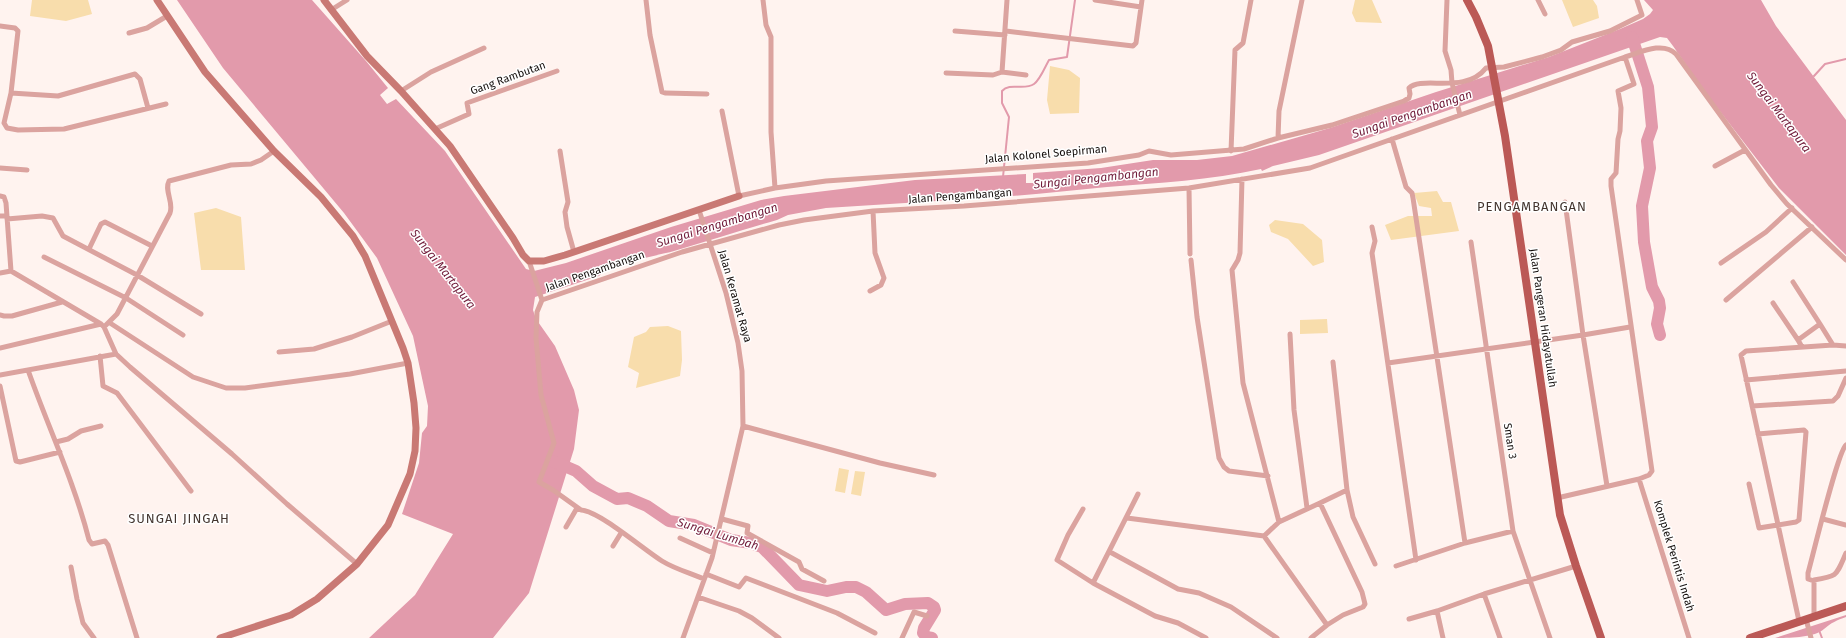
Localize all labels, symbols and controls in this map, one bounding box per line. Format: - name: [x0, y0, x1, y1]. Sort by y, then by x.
- street label: Gang Rambutan: [469, 58, 547, 98]
- water label: Sungai Martapura: [1744, 68, 1814, 155]
- water label: Sungai Pengambangan: [1349, 87, 1474, 141]
- street label: Jalan Kolonel Soepirman: [984, 142, 1108, 166]
- water label: Sungai Pengambangan: [1032, 164, 1159, 192]
- street label: Jalan Pengambangan: [908, 186, 1012, 206]
- district label: PENGAMBANGAN: [1477, 199, 1587, 214]
- water label: Sungai Pengambangan: [654, 200, 779, 250]
- water label: Sungai Martapura: [407, 226, 478, 312]
- street label: Jalan Pengambangan: [544, 248, 646, 294]
- street label: Jalan Keramat Raya: [716, 248, 754, 344]
- street label: Jalan Pangeran Hidayatullah: [1527, 248, 1559, 388]
- street label: Sman 3: [1501, 422, 1519, 460]
- street label: Komplek Perintis Indah: [1651, 499, 1697, 613]
- district label: SUNGAI JINGAH: [128, 511, 230, 526]
- water label: Sungai Lumbah: [675, 515, 760, 553]

